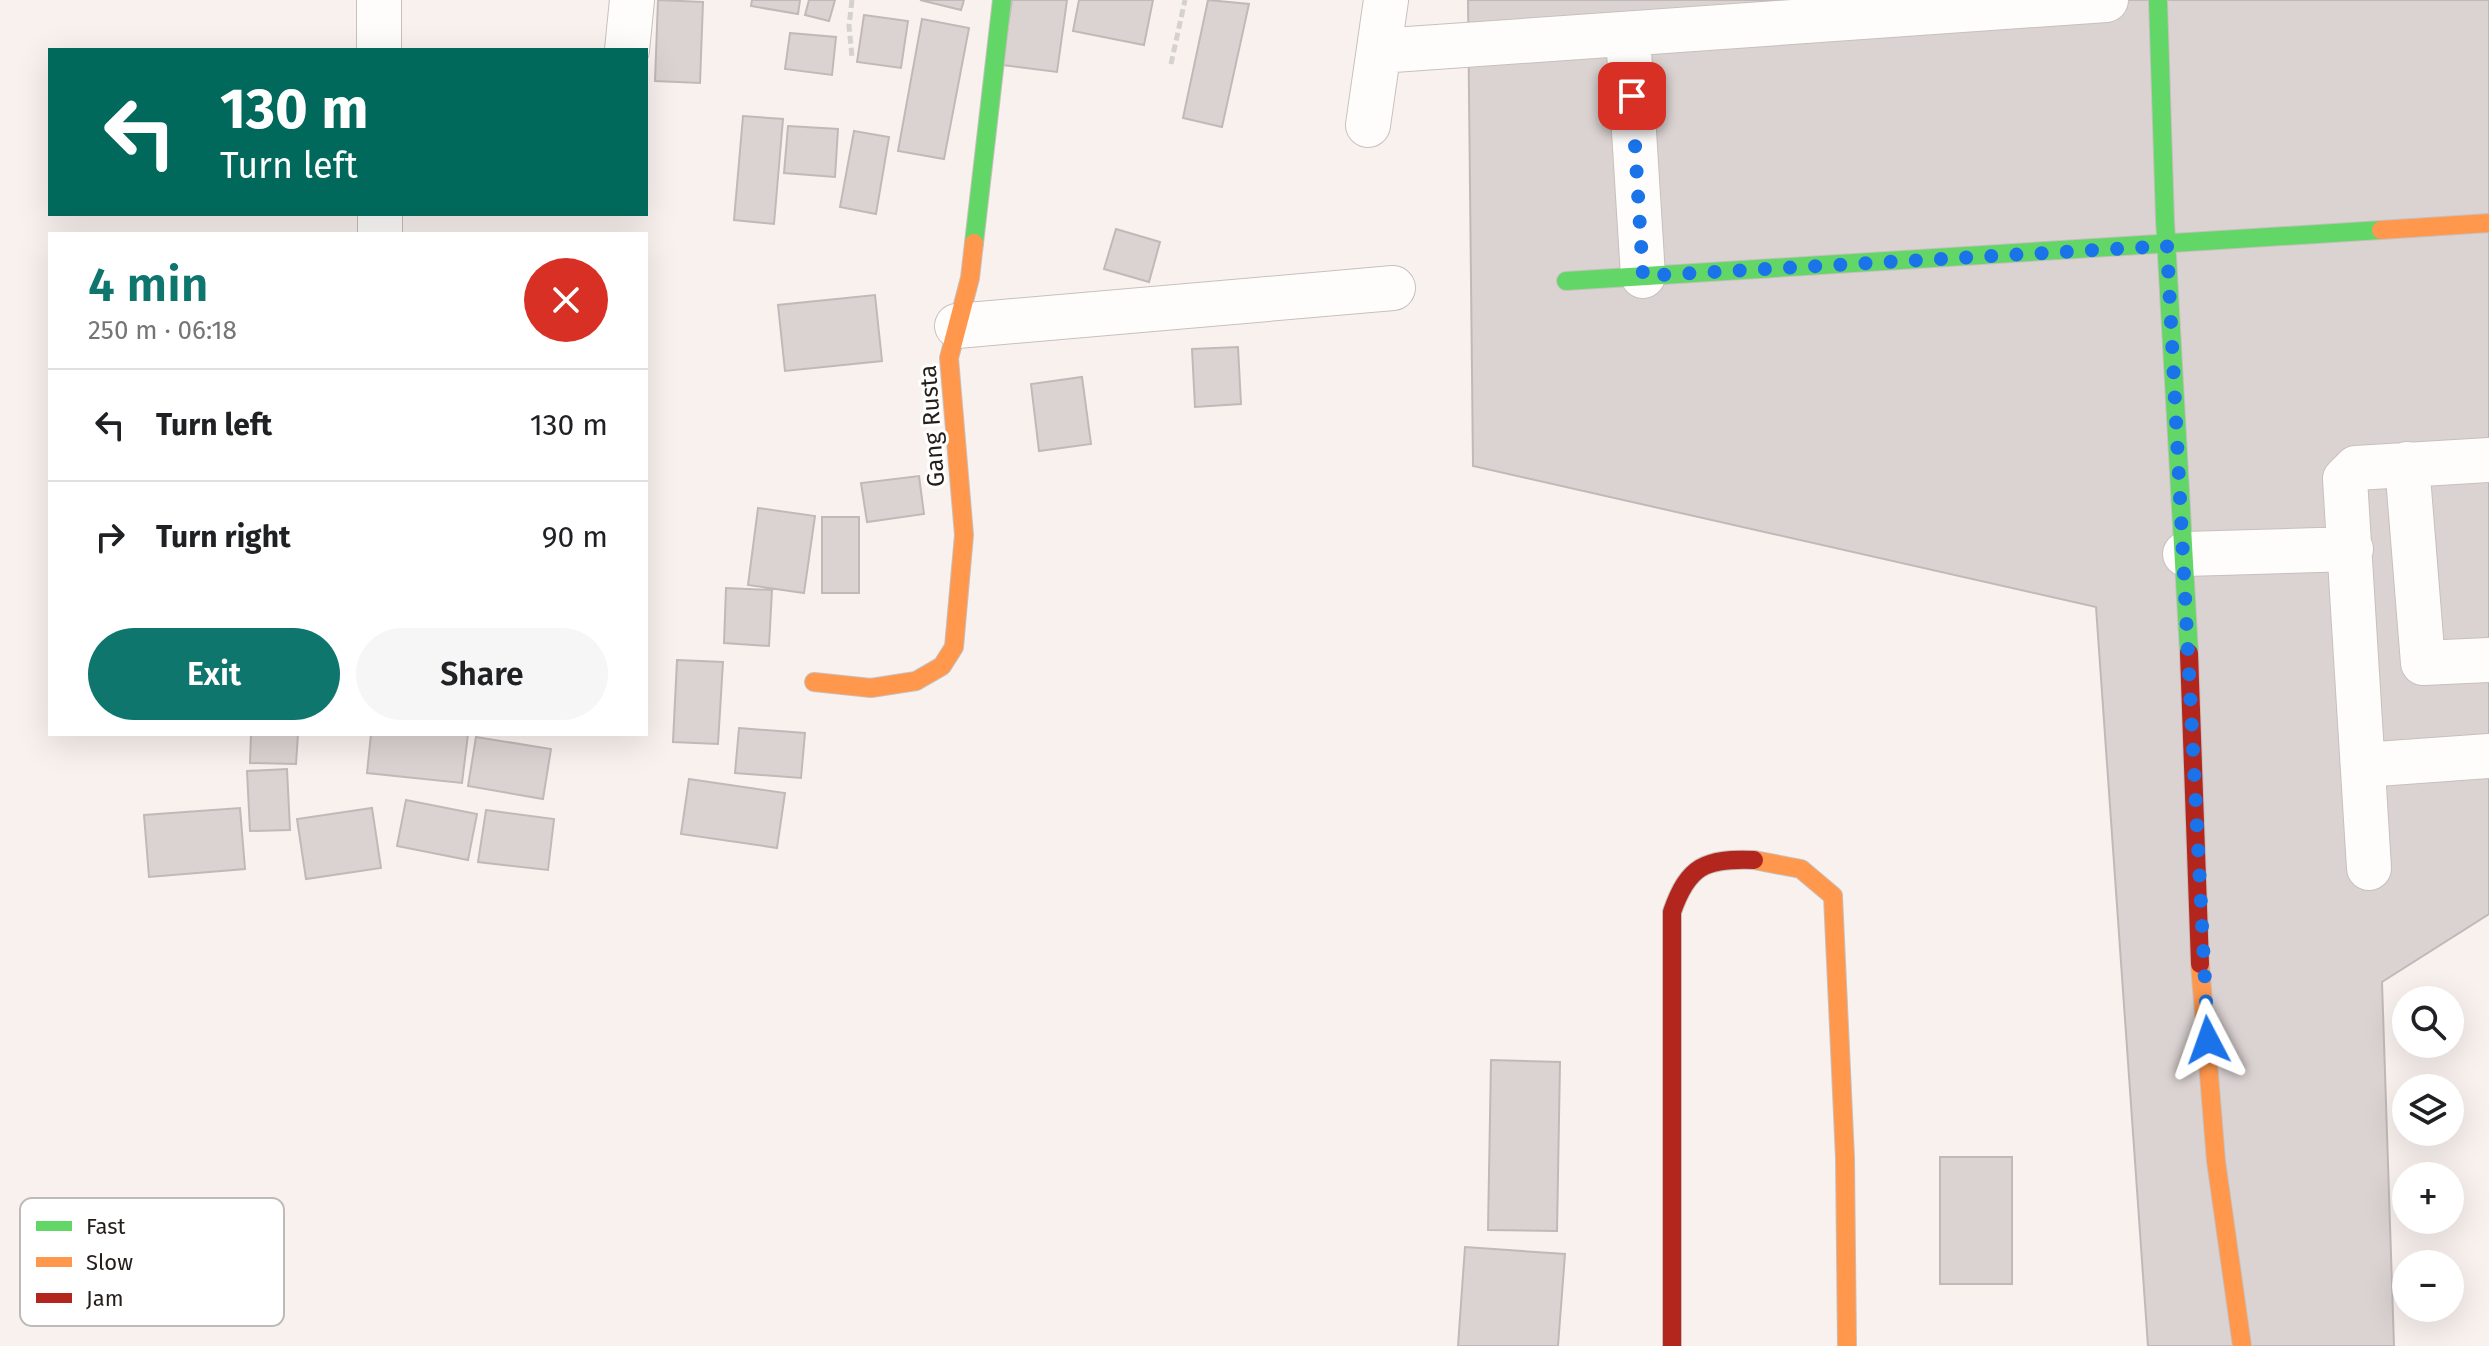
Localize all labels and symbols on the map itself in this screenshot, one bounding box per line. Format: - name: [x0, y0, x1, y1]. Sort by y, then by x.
- pin: [1598, 62, 1666, 130]
- street label: Gang Rusta: [914, 364, 950, 488]
- position arrow: [2166, 998, 2250, 1082]
- legend: [20, 1198, 284, 1326]
- text: Fast: [86, 1213, 126, 1240]
- text: Slow: [86, 1249, 133, 1276]
- text: Jam: [86, 1285, 124, 1312]

